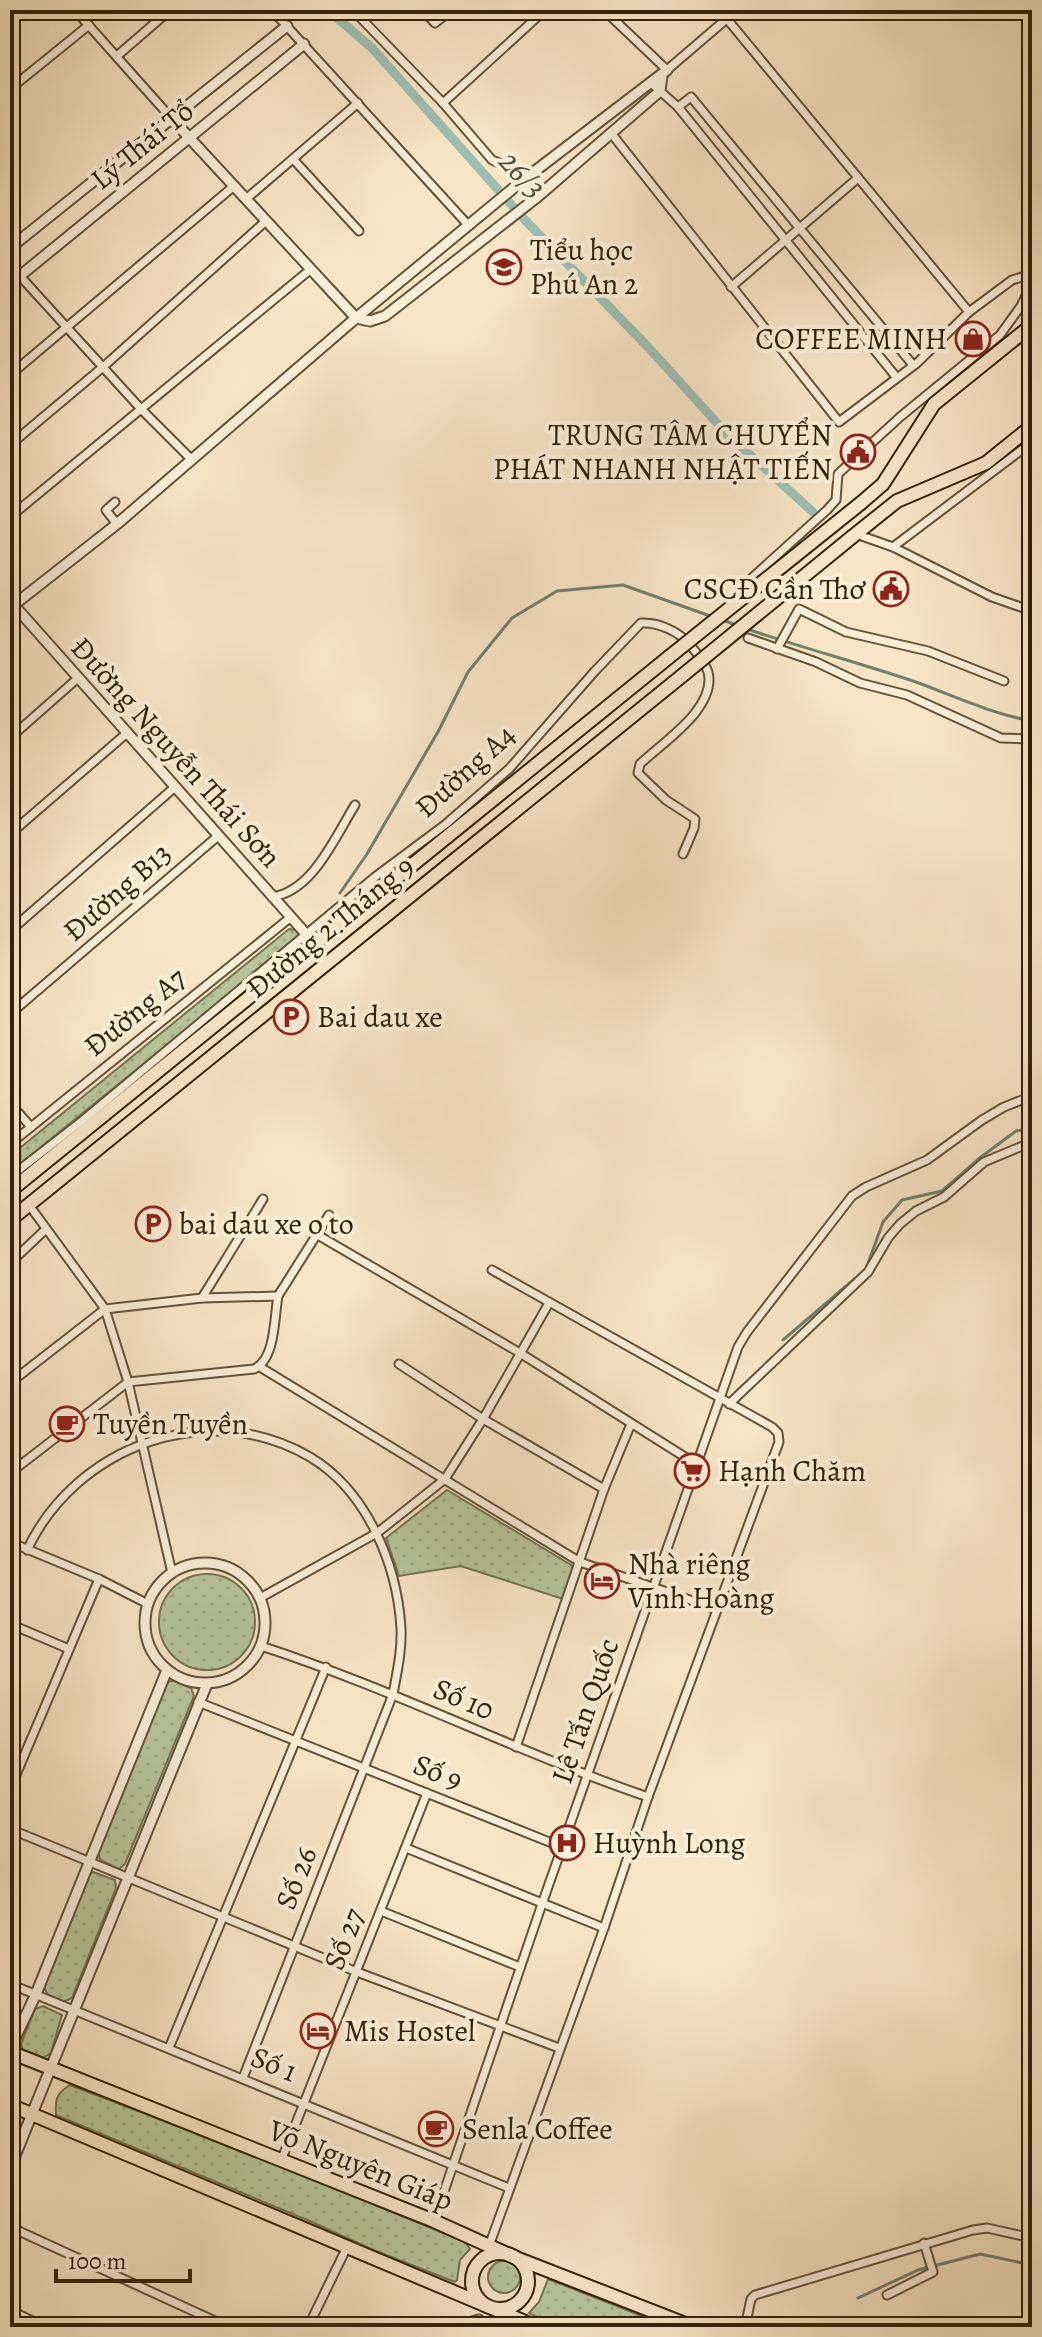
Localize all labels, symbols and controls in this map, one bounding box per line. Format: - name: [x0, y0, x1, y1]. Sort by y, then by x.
- street label: Lý Thái Tổ: [82, 91, 202, 199]
- water label: 26/3: [489, 139, 557, 208]
- place label: Tiểu học Phú An 2: [530, 230, 638, 304]
- school or university icon: Tiểu học Phú An 2: [485, 248, 523, 286]
- place label: COFFEE MINH: [755, 319, 947, 359]
- shop icon: COFFEE MINH: [954, 320, 992, 358]
- place label: TRUNG TÂM CHUYỂN PHÁT NHANH NHẬT TIẾN: [493, 415, 832, 489]
- public building icon: TRUNG TÂM CHUYỂN PHÁT NHANH NHẬT TIẾN: [839, 433, 877, 471]
- place label: CSCĐ Cần Thơ: [684, 569, 866, 609]
- public building icon: CSCĐ Cần Thơ: [872, 570, 910, 608]
- street label: Đường Nguyễn Thái Sơn: [62, 628, 290, 876]
- street label: Đường A4: [406, 715, 524, 827]
- street label: Đường B13: [54, 834, 180, 950]
- street label: Đường 2 Tháng 9: [237, 847, 423, 1007]
- street label: Đường A7: [75, 958, 195, 1066]
- place label: Bai dau xe: [317, 997, 443, 1037]
- parking icon: Bai dau xe: [272, 998, 310, 1036]
- place label: bai dau xe o to: [179, 1204, 354, 1244]
- parking icon: bai dau xe o to: [134, 1205, 172, 1243]
- place label: Tuyền Tuyền: [93, 1404, 248, 1444]
- cafe icon: Tuyền Tuyền: [48, 1405, 86, 1443]
- place label: Hạnh Chăm: [718, 1451, 866, 1491]
- supermarket icon: Hạnh Chăm: [673, 1452, 711, 1490]
- place label: Nhà riêng Vĩnh Hoàng: [627, 1544, 774, 1618]
- hotel icon: Nhà riêng Vĩnh Hoàng: [583, 1562, 621, 1600]
- street label: Lê Tấn Quốc: [542, 1633, 628, 1789]
- street label: Số 10: [427, 1668, 501, 1730]
- street label: Số 9: [407, 1744, 469, 1800]
- place label: Huỳnh Long: [593, 1823, 745, 1863]
- hospital icon: Huỳnh Long: [548, 1824, 586, 1862]
- street label: Số 26: [265, 1841, 327, 1915]
- street label: Số 27: [314, 1902, 374, 1976]
- place label: Mis Hostel: [344, 2011, 475, 2051]
- hotel icon: Mis Hostel: [299, 2012, 337, 2050]
- street label: Số 1: [245, 2037, 303, 2091]
- street label: Võ Nguyên Giáp: [262, 2109, 459, 2220]
- place label: Senla Coffee: [462, 2109, 613, 2149]
- cafe icon: Senla Coffee: [417, 2110, 455, 2148]
- scale bar: [56, 2233, 190, 2283]
- text: 100 m: [68, 2245, 127, 2277]

